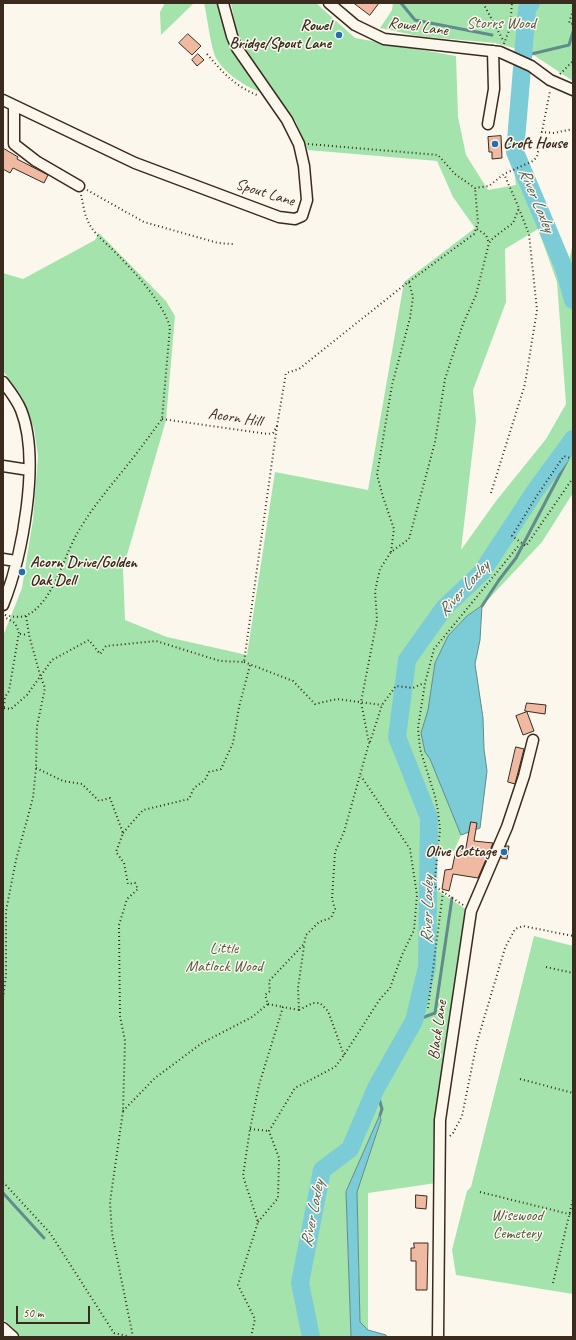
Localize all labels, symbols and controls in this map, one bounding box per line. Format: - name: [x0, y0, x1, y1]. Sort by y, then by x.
- street label: Rowel Lane: [387, 13, 449, 41]
- park label: Storrs Wood: [467, 14, 535, 34]
- place label: Rowel Bridge/Spout Lane: [229, 16, 331, 54]
- marker: Rowel Bridge/Spout Lane: [334, 30, 344, 40]
- place label: Croft House: [503, 134, 567, 154]
- marker: Croft House: [490, 139, 500, 149]
- water label: River Loxley: [513, 165, 559, 235]
- street label: Spout Lane: [233, 175, 297, 211]
- street label: Acorn Hill: [207, 404, 263, 432]
- place label: Acorn Drive/Golden Oak Dell: [30, 553, 137, 591]
- water label: River Loxley: [434, 557, 494, 621]
- marker: Acorn Drive/Golden Oak Dell: [17, 567, 27, 577]
- place label: Olive Cottage: [425, 842, 496, 862]
- marker: Olive Cottage: [499, 847, 509, 857]
- water label: River Loxley: [417, 876, 439, 944]
- park label: Little Matlock Wood: [186, 939, 262, 977]
- street label: Black Lane: [424, 999, 452, 1061]
- water label: River Loxley: [297, 1179, 329, 1249]
- park label: Wisewood Cemetery: [491, 1206, 543, 1244]
- scale bar: [18, 1298, 92, 1324]
- text: 50 m: [23, 1305, 43, 1321]

